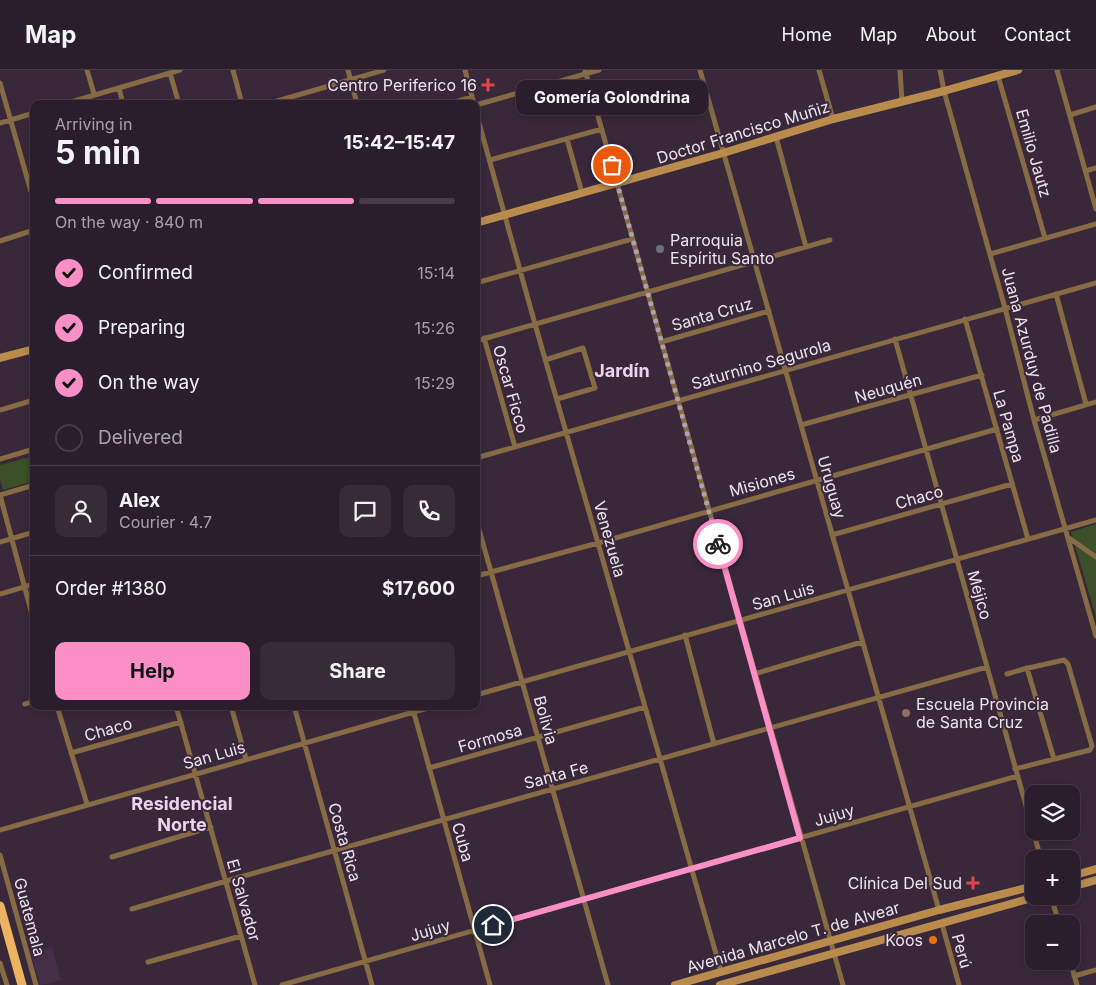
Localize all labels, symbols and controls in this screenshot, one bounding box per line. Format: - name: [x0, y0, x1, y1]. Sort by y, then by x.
- text: Map: [25, 20, 76, 49]
- text: Home: [782, 24, 832, 45]
- text: Map: [860, 24, 897, 45]
- text: About: [925, 24, 976, 45]
- text: Contact: [1004, 24, 1071, 45]
- place label: Centro Periferico 16: [327, 75, 477, 95]
- marker: Centro Periferico 16: [481, 78, 495, 92]
- callout: Gomería Golondrina: [516, 80, 708, 115]
- text: Gomería Golondrina: [534, 87, 690, 107]
- street label: Doctor Francisco Muñiz: [654, 96, 832, 168]
- street label: Emilio Jautz: [1012, 107, 1056, 199]
- text: Arriving in: [55, 114, 132, 134]
- text: 15:42–15:47: [343, 131, 455, 154]
- text: 5 min: [55, 133, 141, 172]
- pin: [591, 144, 633, 186]
- icon: bag: [598, 151, 626, 179]
- text: On the way · 840 m: [55, 212, 203, 232]
- place label: Parroquia Espíritu Santo: [670, 230, 774, 268]
- marker: Parroquia Espíritu Santo: [654, 243, 666, 255]
- icon: check: [55, 259, 83, 287]
- text: Confirmed: [98, 261, 193, 284]
- text: 15:14: [417, 263, 455, 283]
- street label: Juana Azurduy de Padilla: [998, 265, 1066, 455]
- street label: Santa Cruz: [669, 293, 755, 335]
- icon: check: [55, 314, 83, 342]
- text: Preparing: [98, 316, 185, 339]
- text: 15:26: [414, 318, 455, 338]
- street label: Saturnino Segurola: [689, 335, 833, 393]
- street label: Oscar Ficco: [489, 343, 533, 435]
- district label: Jardín: [594, 360, 650, 381]
- icon: check: [55, 369, 83, 397]
- street label: Neuquén: [852, 369, 924, 407]
- text: On the way: [98, 371, 200, 394]
- text: 15:29: [414, 373, 455, 393]
- street label: La Pampa: [989, 387, 1029, 465]
- text: Delivered: [98, 426, 183, 449]
- street label: Uruguay: [814, 453, 850, 521]
- street label: Misiones: [727, 463, 797, 501]
- street label: Chaco: [893, 481, 945, 513]
- button: person: [55, 485, 107, 537]
- button: chat: [339, 485, 391, 537]
- button: phone: [403, 485, 455, 537]
- text: Alex: [119, 489, 160, 512]
- street label: Venezuela: [590, 498, 630, 580]
- text: Courier · 4.7: [119, 512, 212, 532]
- courier: [693, 519, 743, 569]
- icon: bike: [704, 530, 732, 558]
- street label: Méjico: [963, 568, 997, 622]
- text: Order #1380: [55, 577, 167, 600]
- text: $17,600: [382, 577, 455, 600]
- street label: San Luis: [749, 578, 817, 614]
- button: Help: [55, 642, 250, 700]
- button: Share: [260, 642, 455, 700]
- street label: Bolivia: [530, 693, 562, 747]
- place label: Escuela Provincia de Santa Cruz: [916, 694, 1049, 732]
- marker: Escuela Provincia de Santa Cruz: [900, 707, 912, 719]
- street label: Chaco: [82, 713, 134, 745]
- street label: Formosa: [456, 719, 524, 757]
- street label: San Luis: [180, 737, 248, 773]
- street label: Santa Fe: [522, 757, 590, 793]
- map controls: [1025, 785, 1080, 970]
- button: layers: [1025, 785, 1080, 840]
- district label: Residencial Norte: [131, 793, 233, 835]
- street label: Costa Rica: [324, 800, 366, 884]
- street label: Jujuy: [812, 800, 856, 830]
- street label: Cuba: [448, 820, 478, 864]
- button: +: [1025, 850, 1080, 905]
- street label: El Salvador: [223, 857, 265, 943]
- place label: Clínica Del Sud: [848, 873, 962, 893]
- street label: Guatemala: [10, 875, 50, 959]
- marker: Clínica Del Sud: [966, 876, 980, 890]
- street label: Avenida Marcelo T. de Alvear: [684, 897, 902, 977]
- pin: [472, 904, 514, 946]
- icon: home: [479, 911, 507, 939]
- street label: Jujuy: [408, 915, 452, 945]
- button: −: [1025, 915, 1080, 970]
- place label: Koos: [885, 930, 923, 950]
- street label: Perú: [948, 931, 976, 971]
- marker: Koos: [927, 934, 939, 946]

